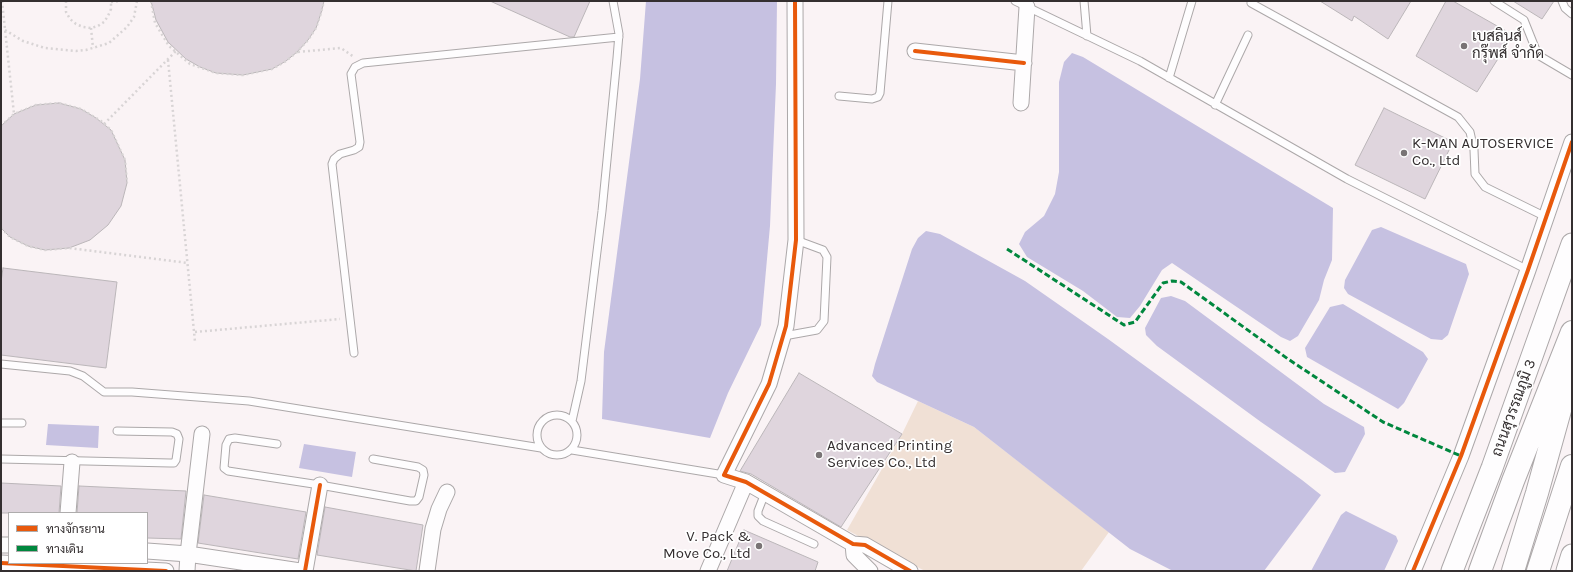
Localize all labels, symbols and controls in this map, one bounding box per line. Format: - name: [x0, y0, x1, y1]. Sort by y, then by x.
- place label: เบสลินส์ กรุ๊พส์ จำกัด: [1472, 28, 1544, 63]
- marker: เบสลินส์ กรุ๊พส์ จำกัด: [1459, 41, 1469, 51]
- place label: K-MAN AUTOSERVICE Co., Ltd: [1412, 135, 1554, 170]
- marker: K-MAN AUTOSERVICE Co., Ltd: [1399, 148, 1409, 158]
- street label: ถนนสุวรรณภูมิ 3: [1488, 357, 1540, 459]
- place label: Advanced Printing Services Co., Ltd: [827, 437, 952, 472]
- marker: Advanced Printing Services Co., Ltd: [814, 450, 824, 460]
- legend: [8, 512, 148, 564]
- text: ทางจักรยาน: [46, 522, 105, 536]
- place label: V. Pack & Move Co., Ltd: [663, 528, 751, 563]
- marker: V. Pack & Move Co., Ltd: [754, 541, 764, 551]
- text: ทางเดิน: [46, 542, 84, 556]

